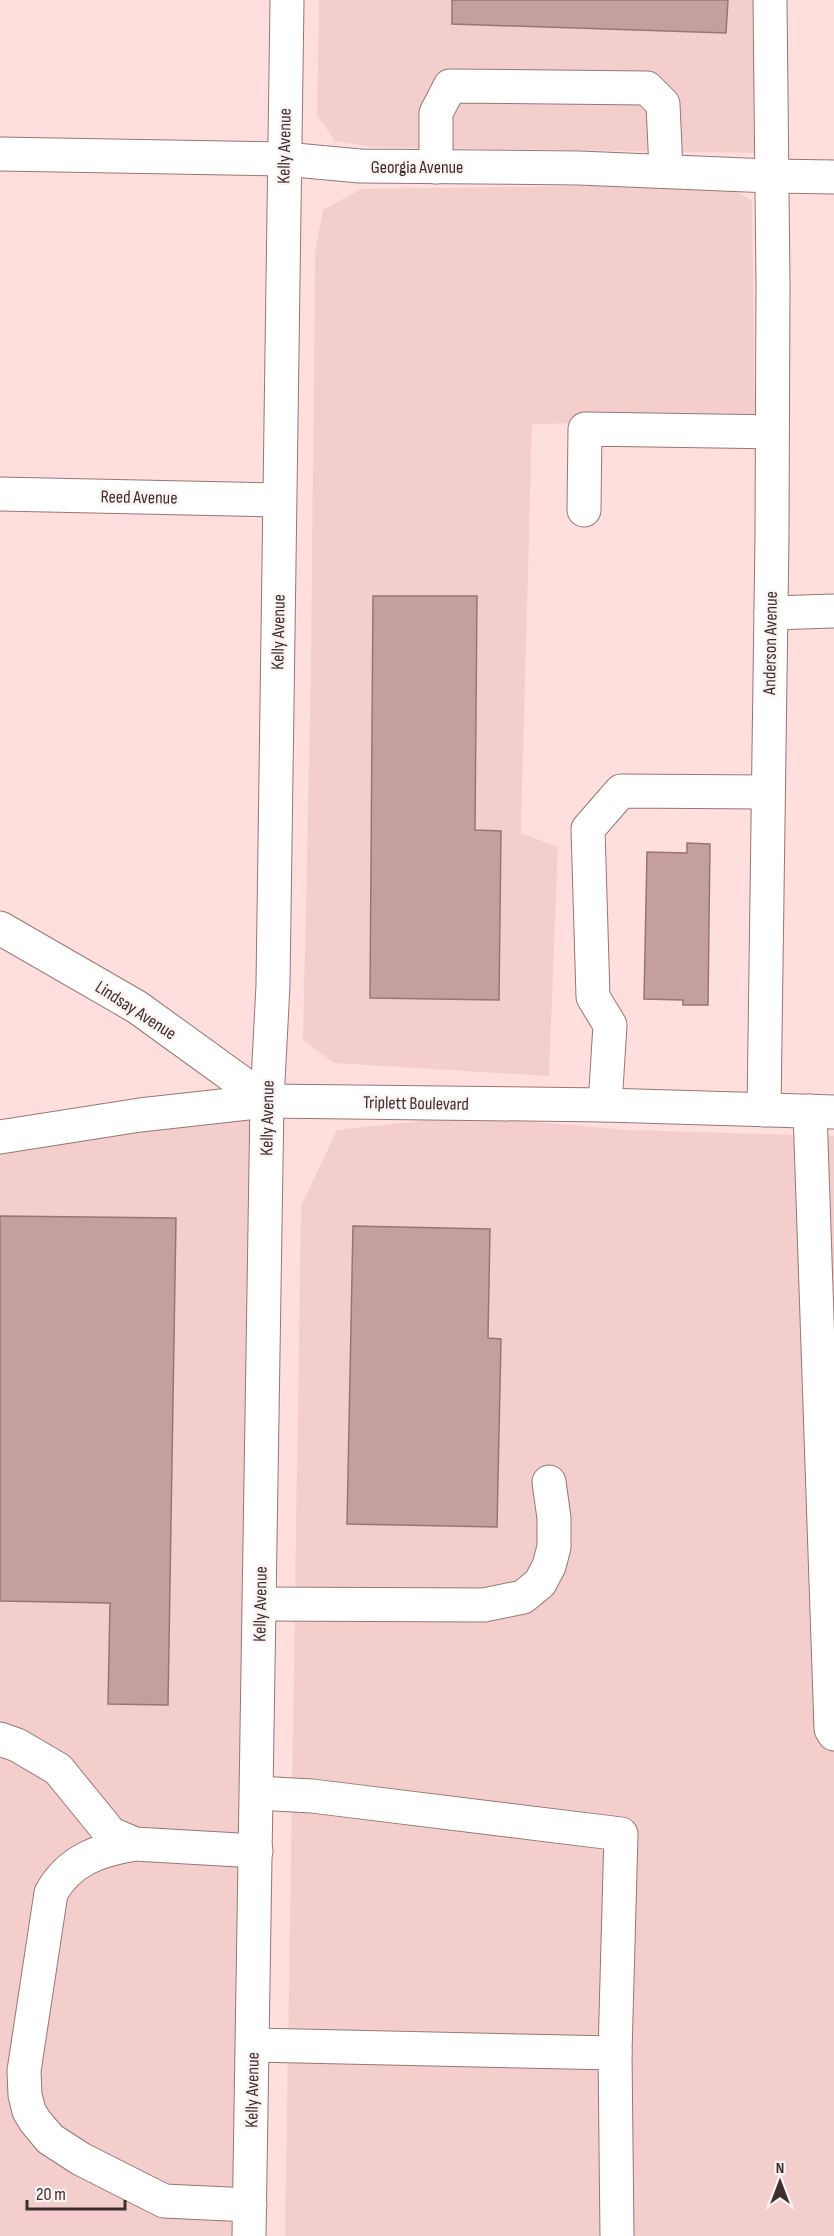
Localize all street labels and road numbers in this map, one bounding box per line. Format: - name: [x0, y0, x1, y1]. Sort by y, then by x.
- street label: Kelly Avenue: [273, 108, 296, 184]
- street label: Georgia Avenue: [371, 157, 463, 178]
- street label: Reed Avenue: [100, 486, 178, 509]
- street label: Anderson Avenue: [759, 591, 782, 696]
- street label: Kelly Avenue: [267, 594, 290, 670]
- street label: Lindsay Avenue: [91, 976, 180, 1044]
- street label: Kelly Avenue: [256, 1080, 279, 1156]
- street label: Triplett Boulevard: [363, 1092, 469, 1115]
- street label: Kelly Avenue: [249, 1566, 272, 1642]
- street label: Kelly Avenue: [241, 2052, 264, 2128]

